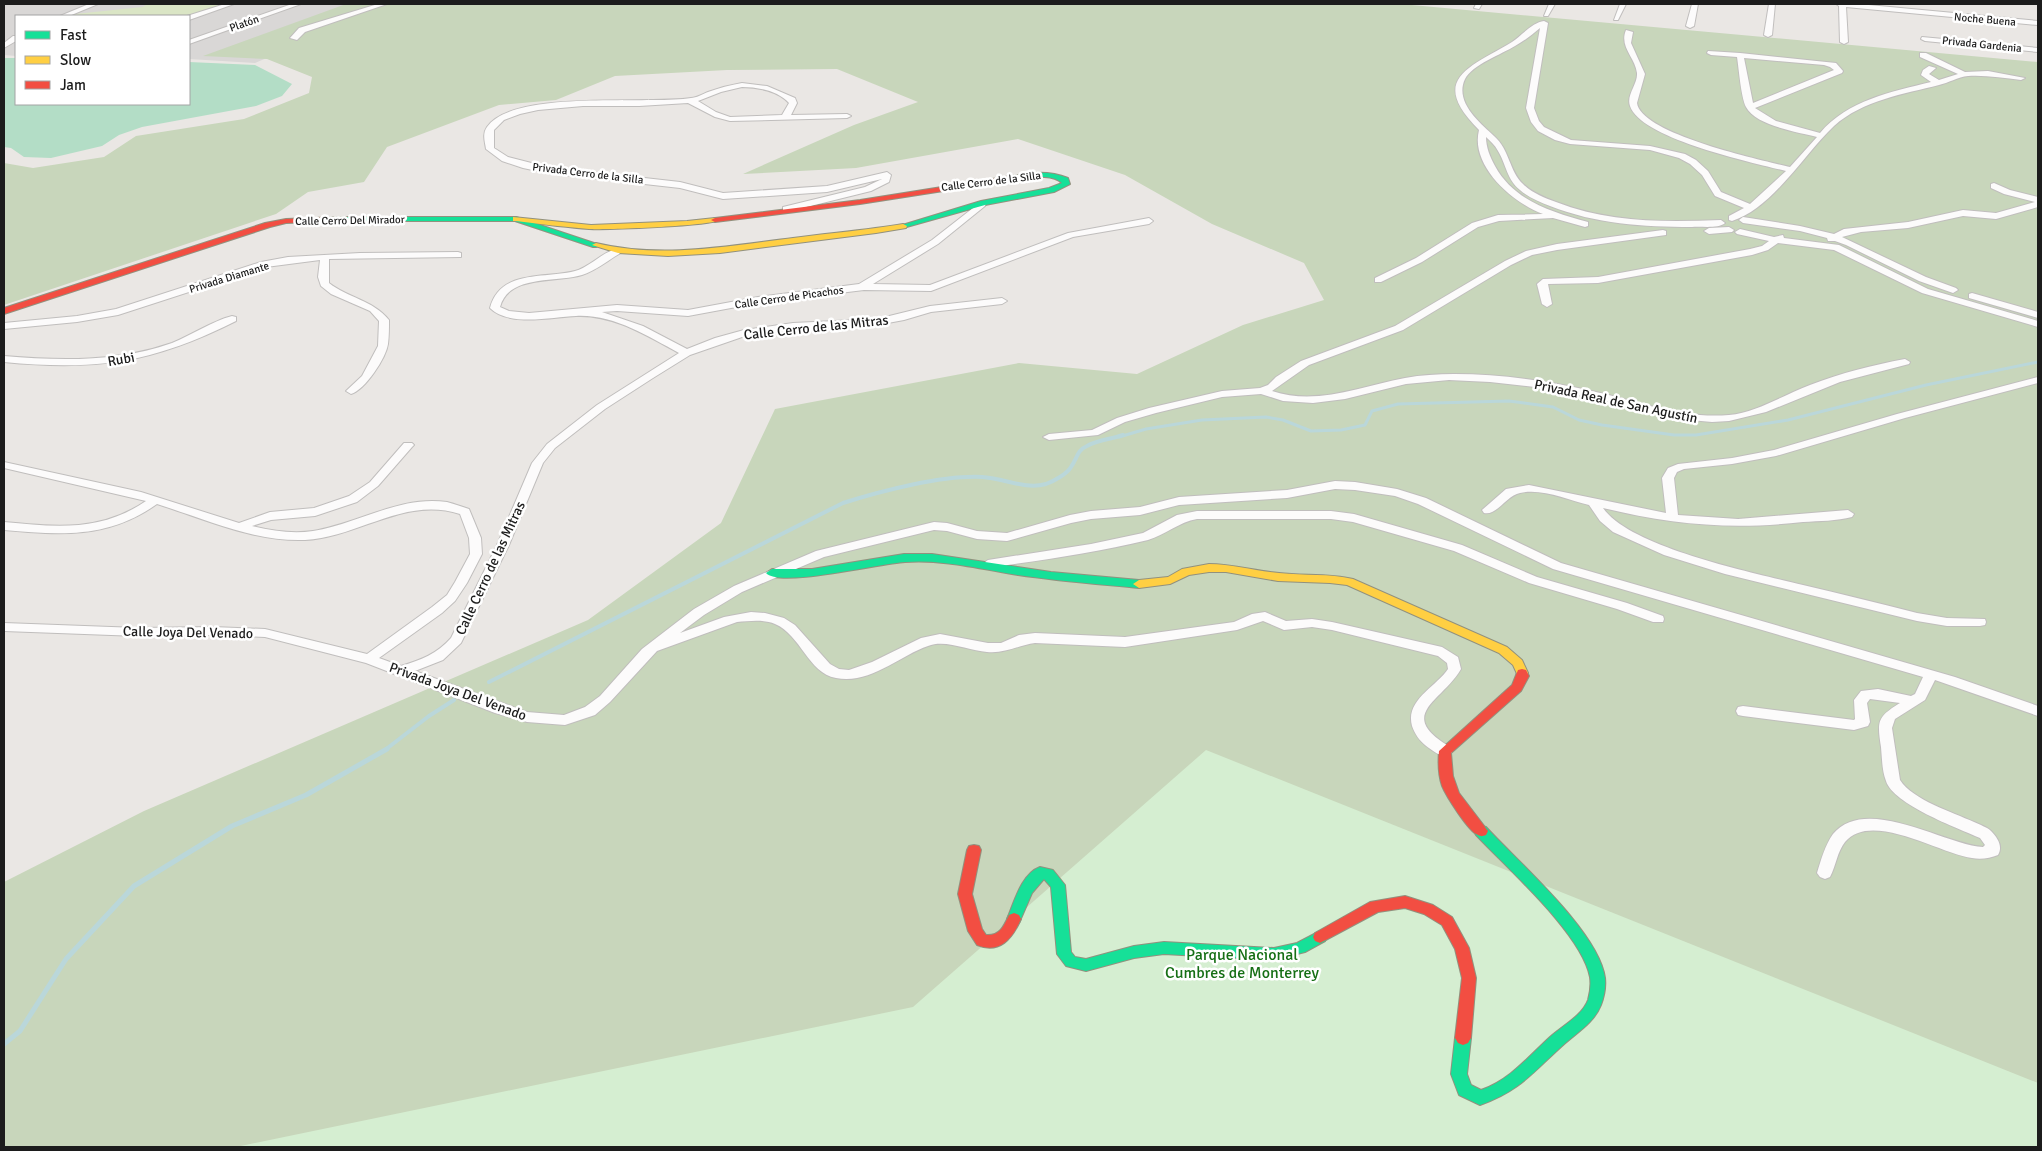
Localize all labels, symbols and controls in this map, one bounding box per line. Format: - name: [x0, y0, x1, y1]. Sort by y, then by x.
- street label: Noche Buena: [1953, 10, 2017, 29]
- street label: Platón: [228, 12, 261, 35]
- legend: [15, 15, 190, 105]
- text: Fast: [60, 26, 87, 44]
- street label: Privada Gardenia: [1941, 34, 2023, 55]
- text: Slow: [60, 51, 91, 69]
- text: Jam: [60, 76, 86, 94]
- street label: Privada Cerro de la Silla: [532, 160, 645, 187]
- street label: Calle Cerro de la Silla: [940, 169, 1042, 194]
- street label: Calle Cerro Del Mirador: [295, 213, 405, 228]
- street label: Privada Diamante: [188, 259, 271, 296]
- street label: Calle Cerro de Picachos: [734, 283, 845, 312]
- street label: Calle Cerro de las Mitras: [743, 311, 889, 344]
- street label: Rubi: [106, 349, 136, 370]
- street label: Privada Real de San Agustín: [1533, 376, 1699, 427]
- street label: Calle Cerro de las Mitras: [452, 499, 529, 638]
- street label: Calle Joya Del Venado: [123, 623, 253, 642]
- street label: Privada Joya Del Venado: [387, 659, 529, 724]
- park label: Parque Nacional Cumbres de Monterrey: [1165, 945, 1319, 983]

